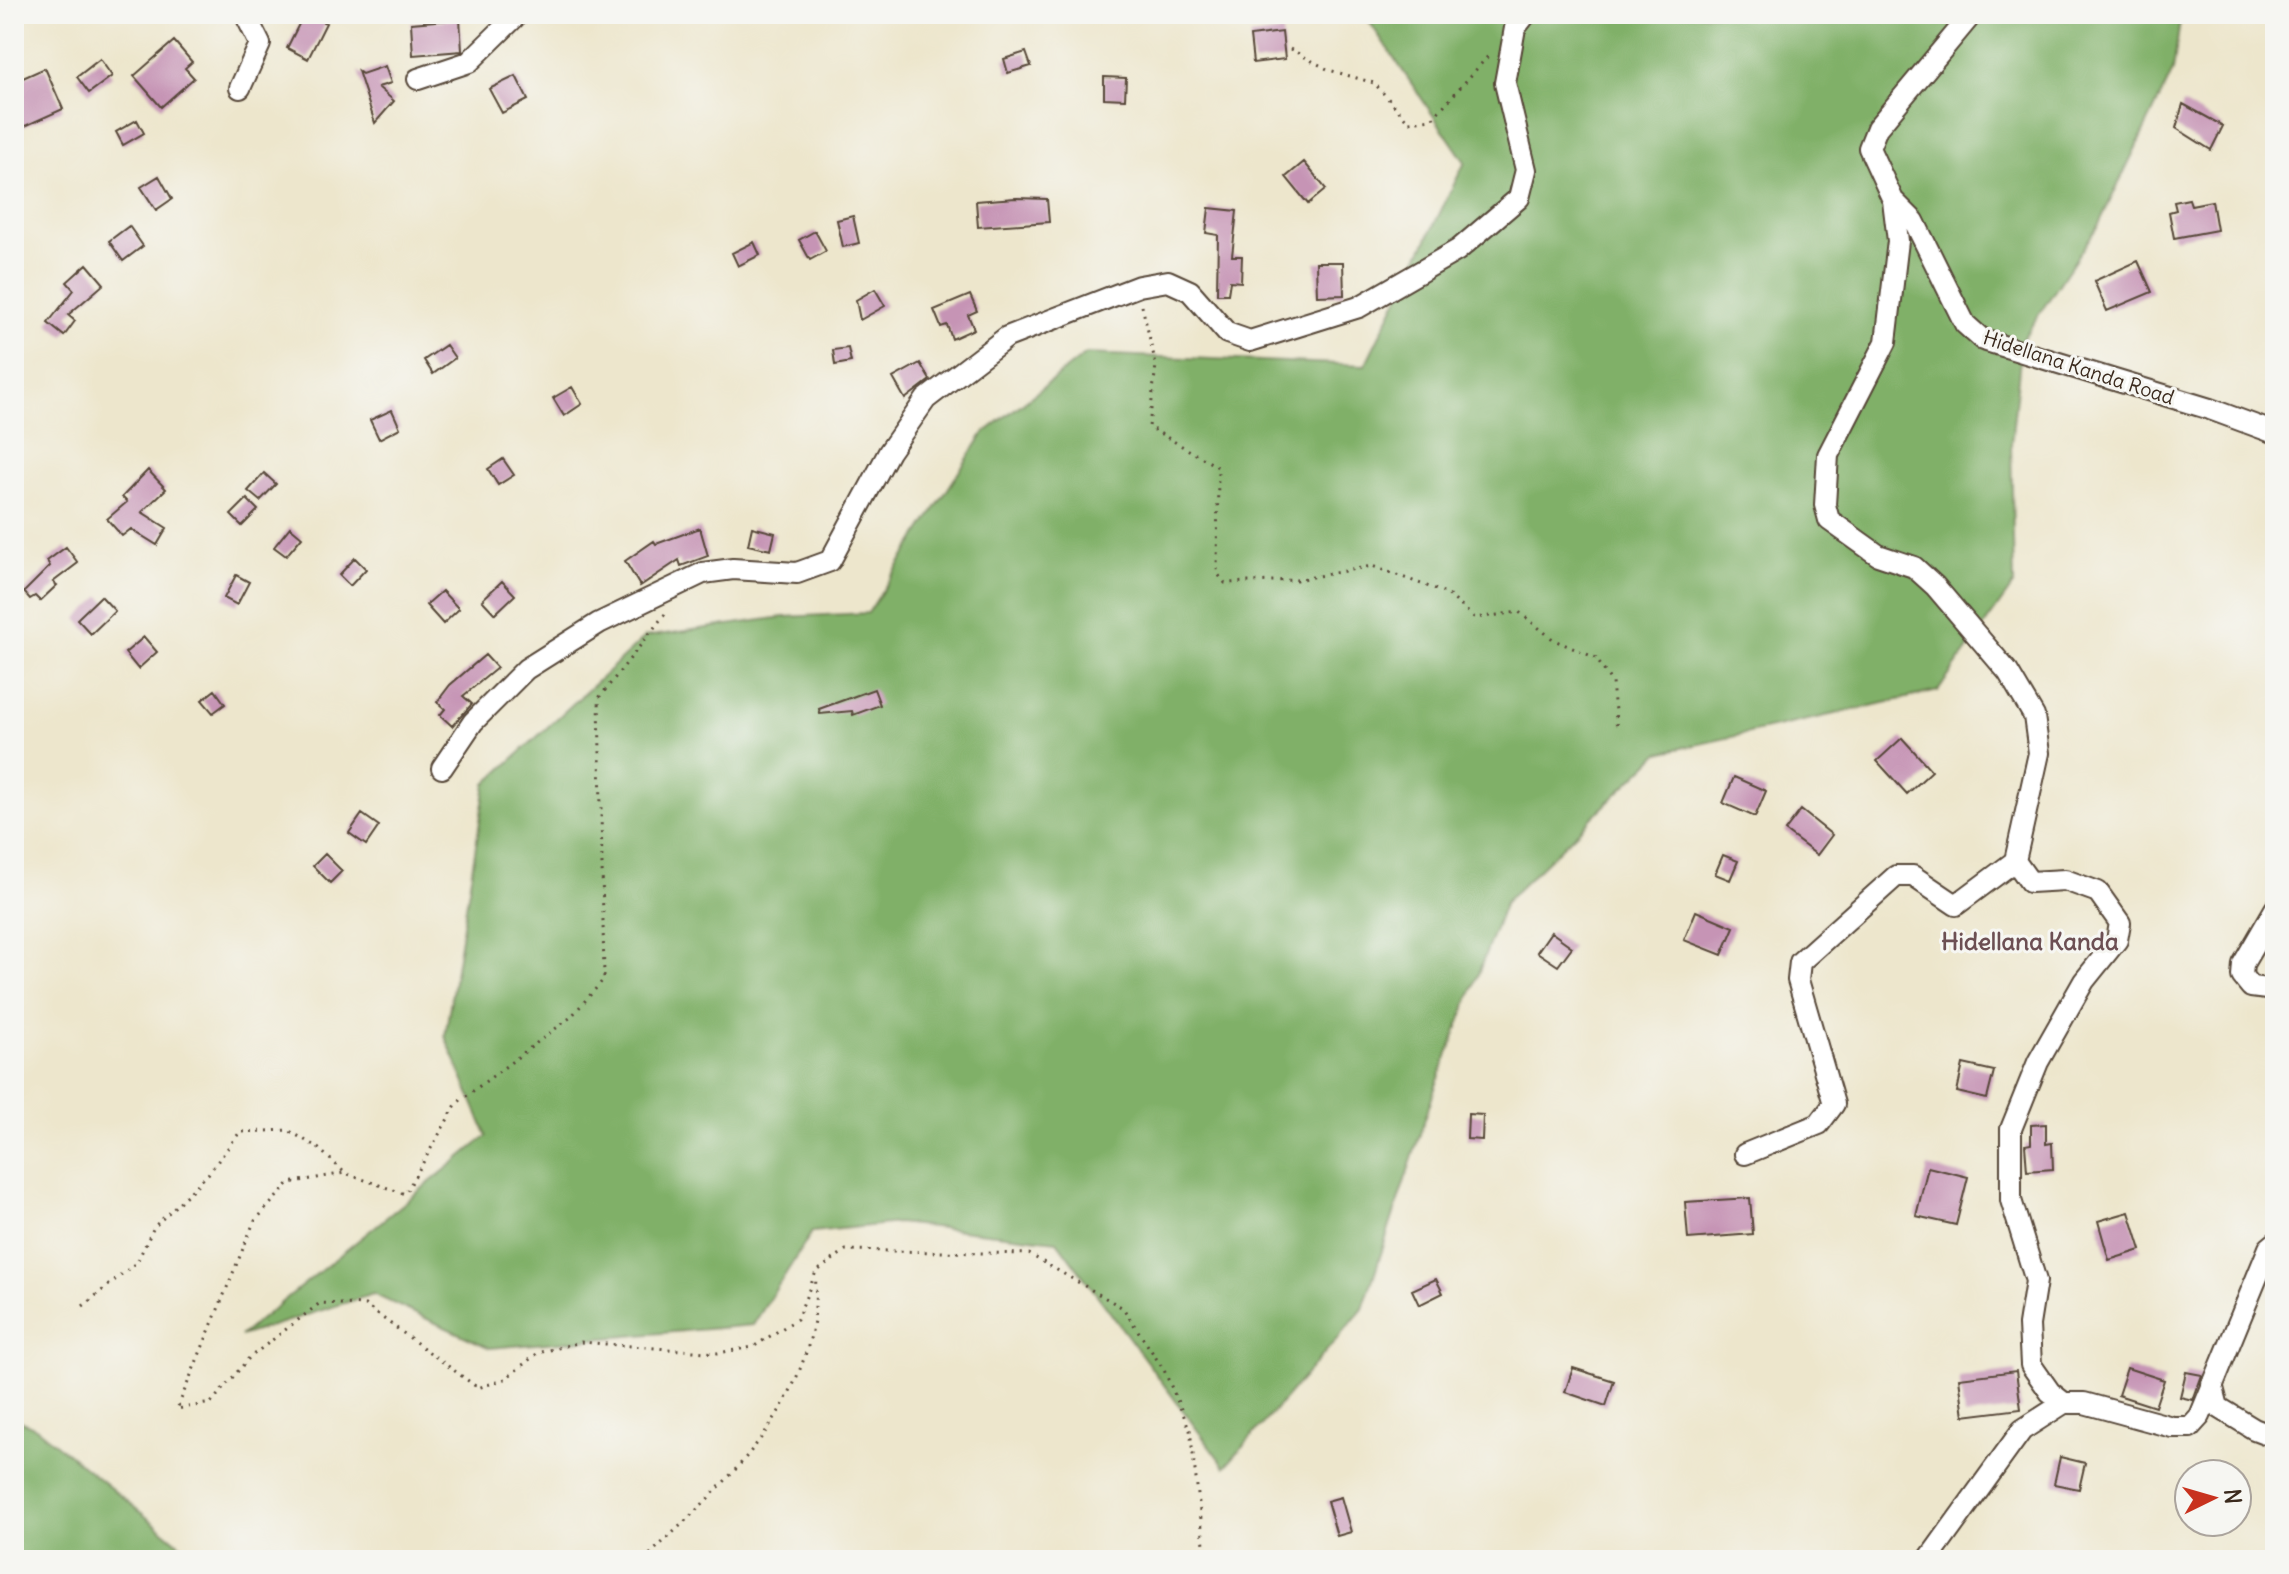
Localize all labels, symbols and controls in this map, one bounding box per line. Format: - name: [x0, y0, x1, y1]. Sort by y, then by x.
- street label: Hidellana Kanda Road: [1980, 324, 2178, 410]
- district label: Hidellana Kanda: [1941, 926, 2119, 956]
- north arrow: [2173, 1458, 2253, 1538]
- text: N: [2218, 1487, 2248, 1505]

